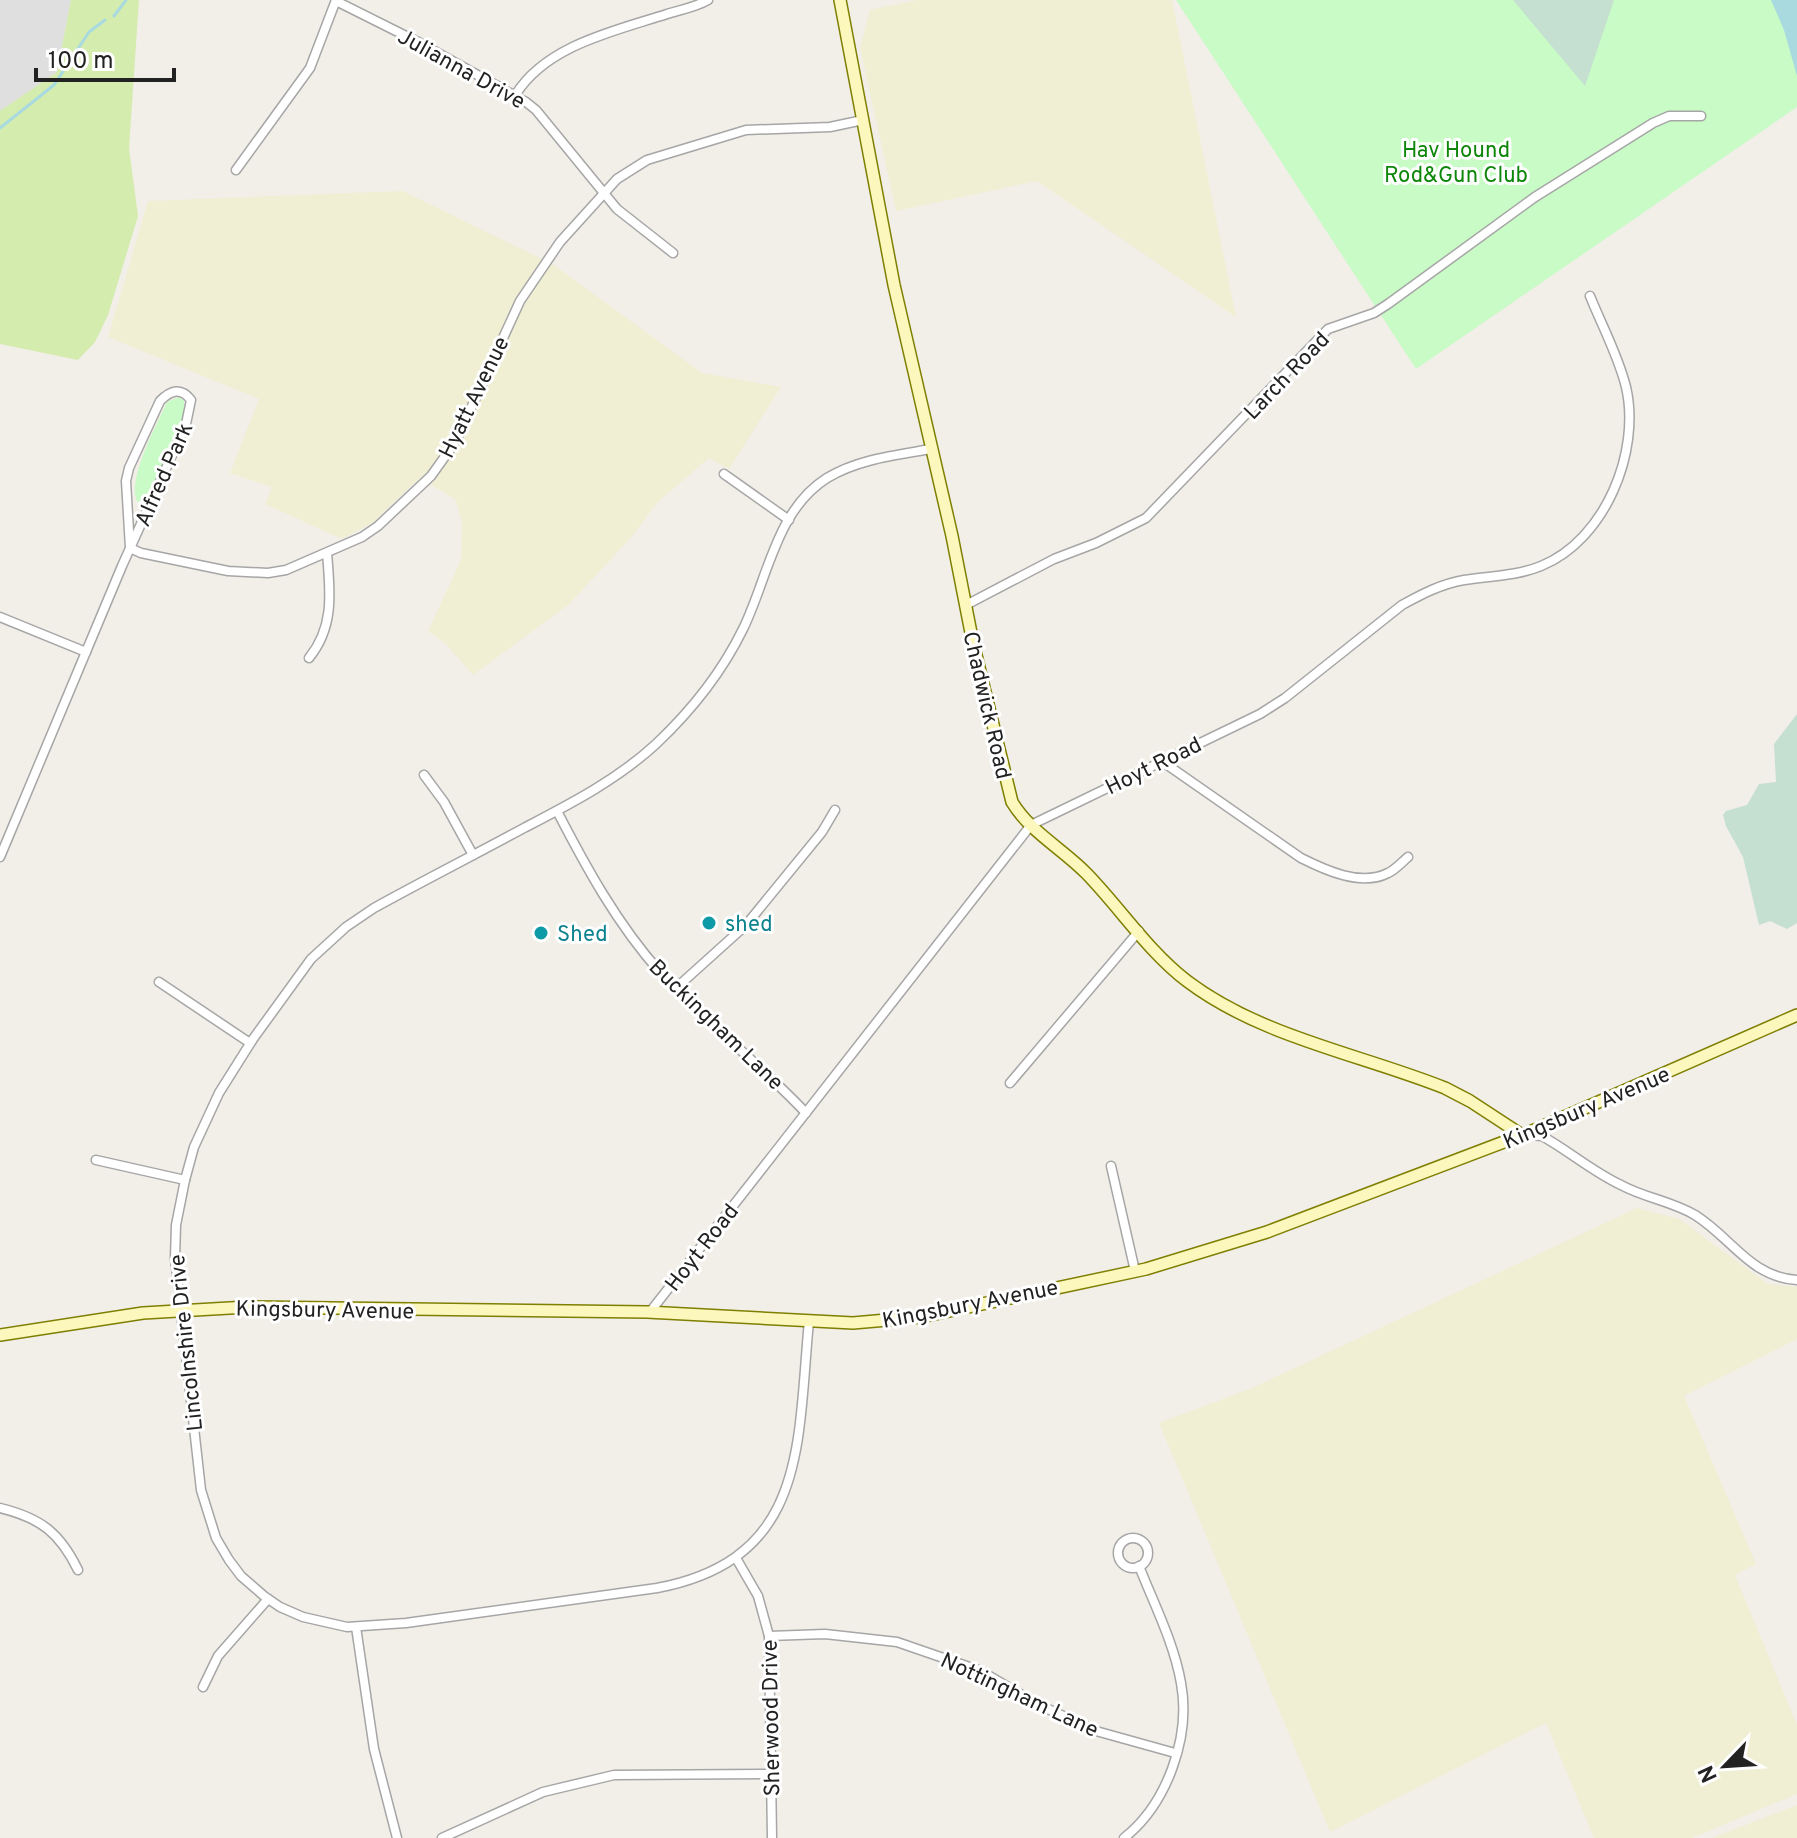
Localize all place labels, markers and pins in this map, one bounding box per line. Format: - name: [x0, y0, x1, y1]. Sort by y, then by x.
- place label: shed: [725, 912, 773, 939]
- marker: shed: [700, 914, 718, 932]
- place label: Shed: [557, 922, 608, 949]
- marker: Shed: [532, 924, 550, 942]

